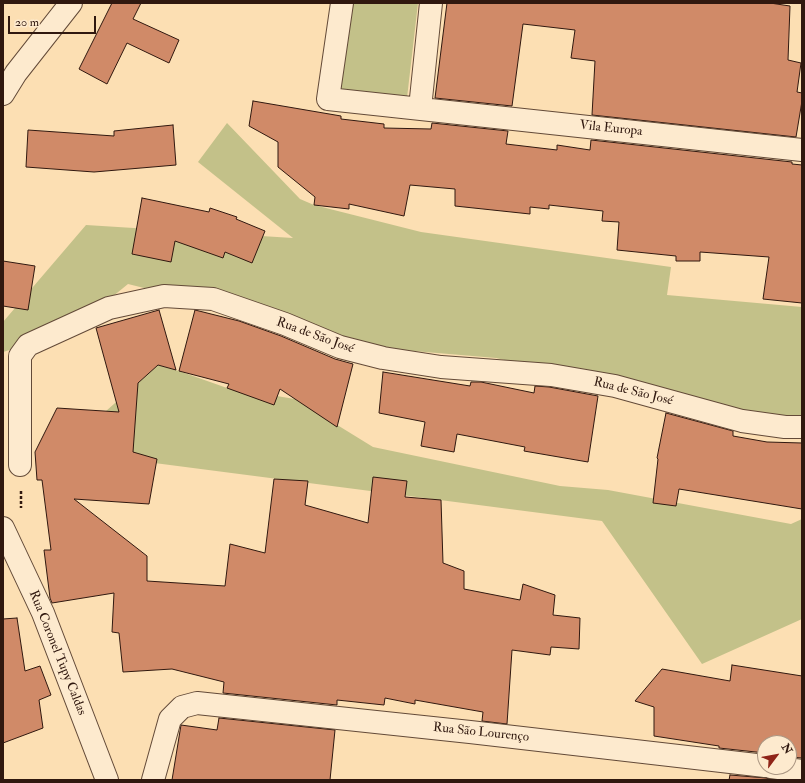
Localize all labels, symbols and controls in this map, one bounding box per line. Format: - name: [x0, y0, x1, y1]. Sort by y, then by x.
- scale bar: [10, 8, 98, 34]
- text: 20 m: [15, 15, 39, 30]
- street label: Vila Europa: [579, 118, 643, 140]
- street label: Rua de São José: [274, 315, 356, 357]
- street label: Rua de São José: [592, 375, 674, 409]
- street label: Rua Coronel Tupy Caldas: [25, 588, 89, 718]
- street label: Rua São Lourenço: [432, 720, 530, 746]
- north arrow: [757, 735, 797, 775]
- text: N: [779, 741, 795, 757]

